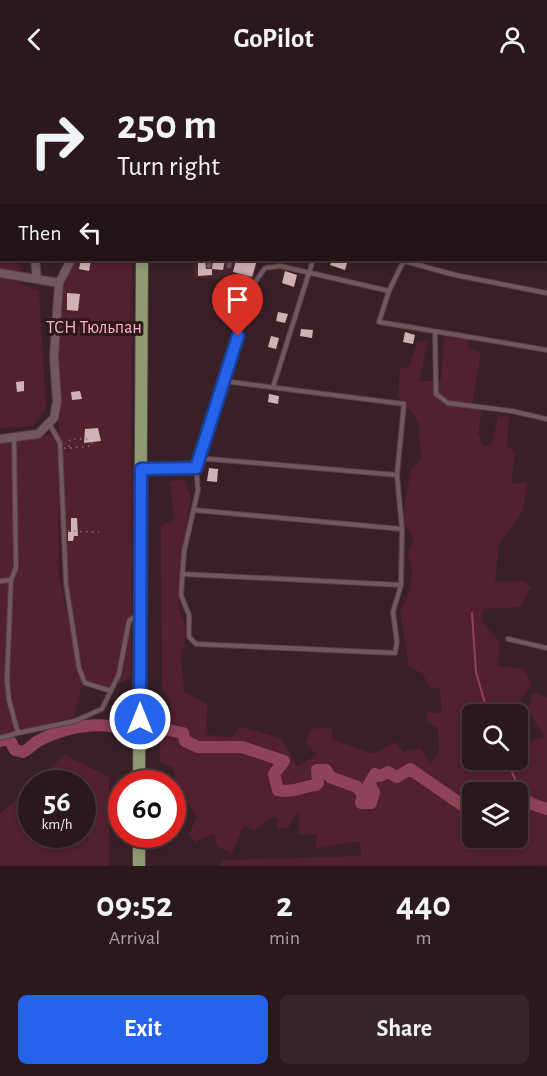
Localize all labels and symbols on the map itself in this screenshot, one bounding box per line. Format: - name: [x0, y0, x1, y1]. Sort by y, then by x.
- pin: [212, 274, 263, 336]
- park label: ТСН Тюльпан: [46, 319, 142, 337]
- position arrow: [108, 687, 172, 751]
- speed limit sign: 60: [108, 770, 186, 848]

